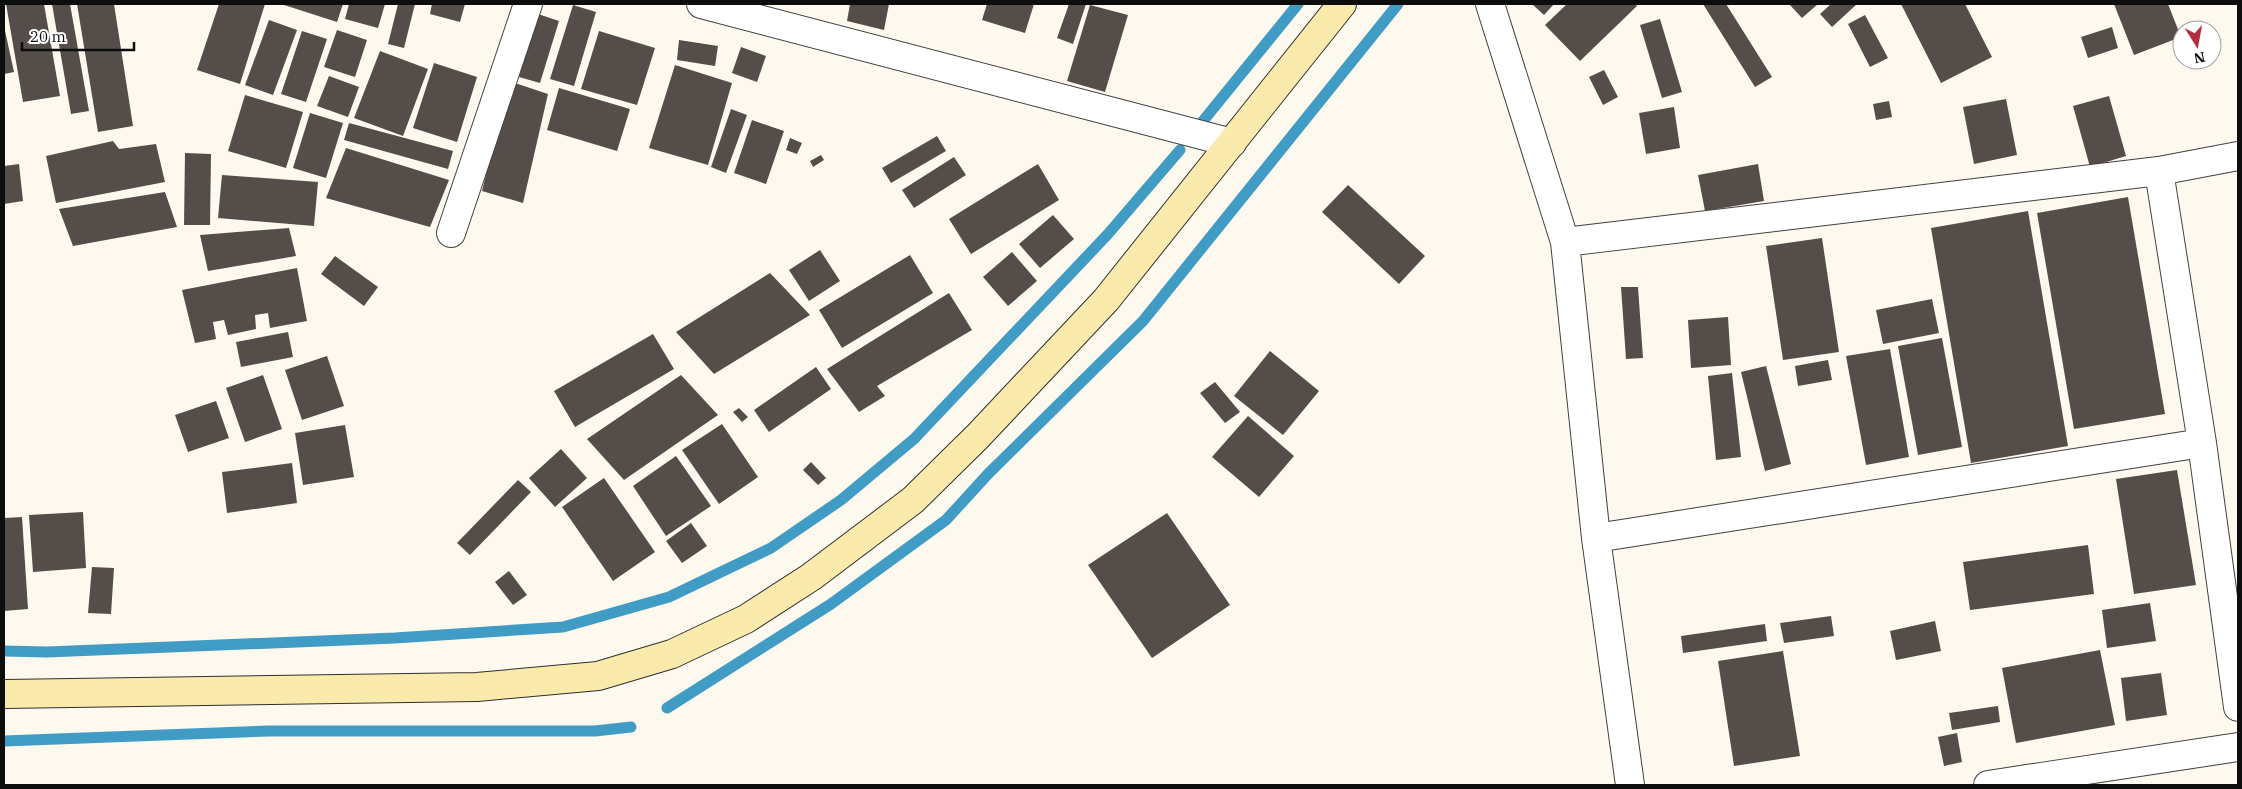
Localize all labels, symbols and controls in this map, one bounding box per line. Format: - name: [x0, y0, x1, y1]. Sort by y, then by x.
- scale bar: [22, 20, 135, 52]
- north arrow: [2172, 20, 2222, 70]
- text: 20 m: [30, 27, 66, 46]
- text: N: [2192, 48, 2207, 68]

